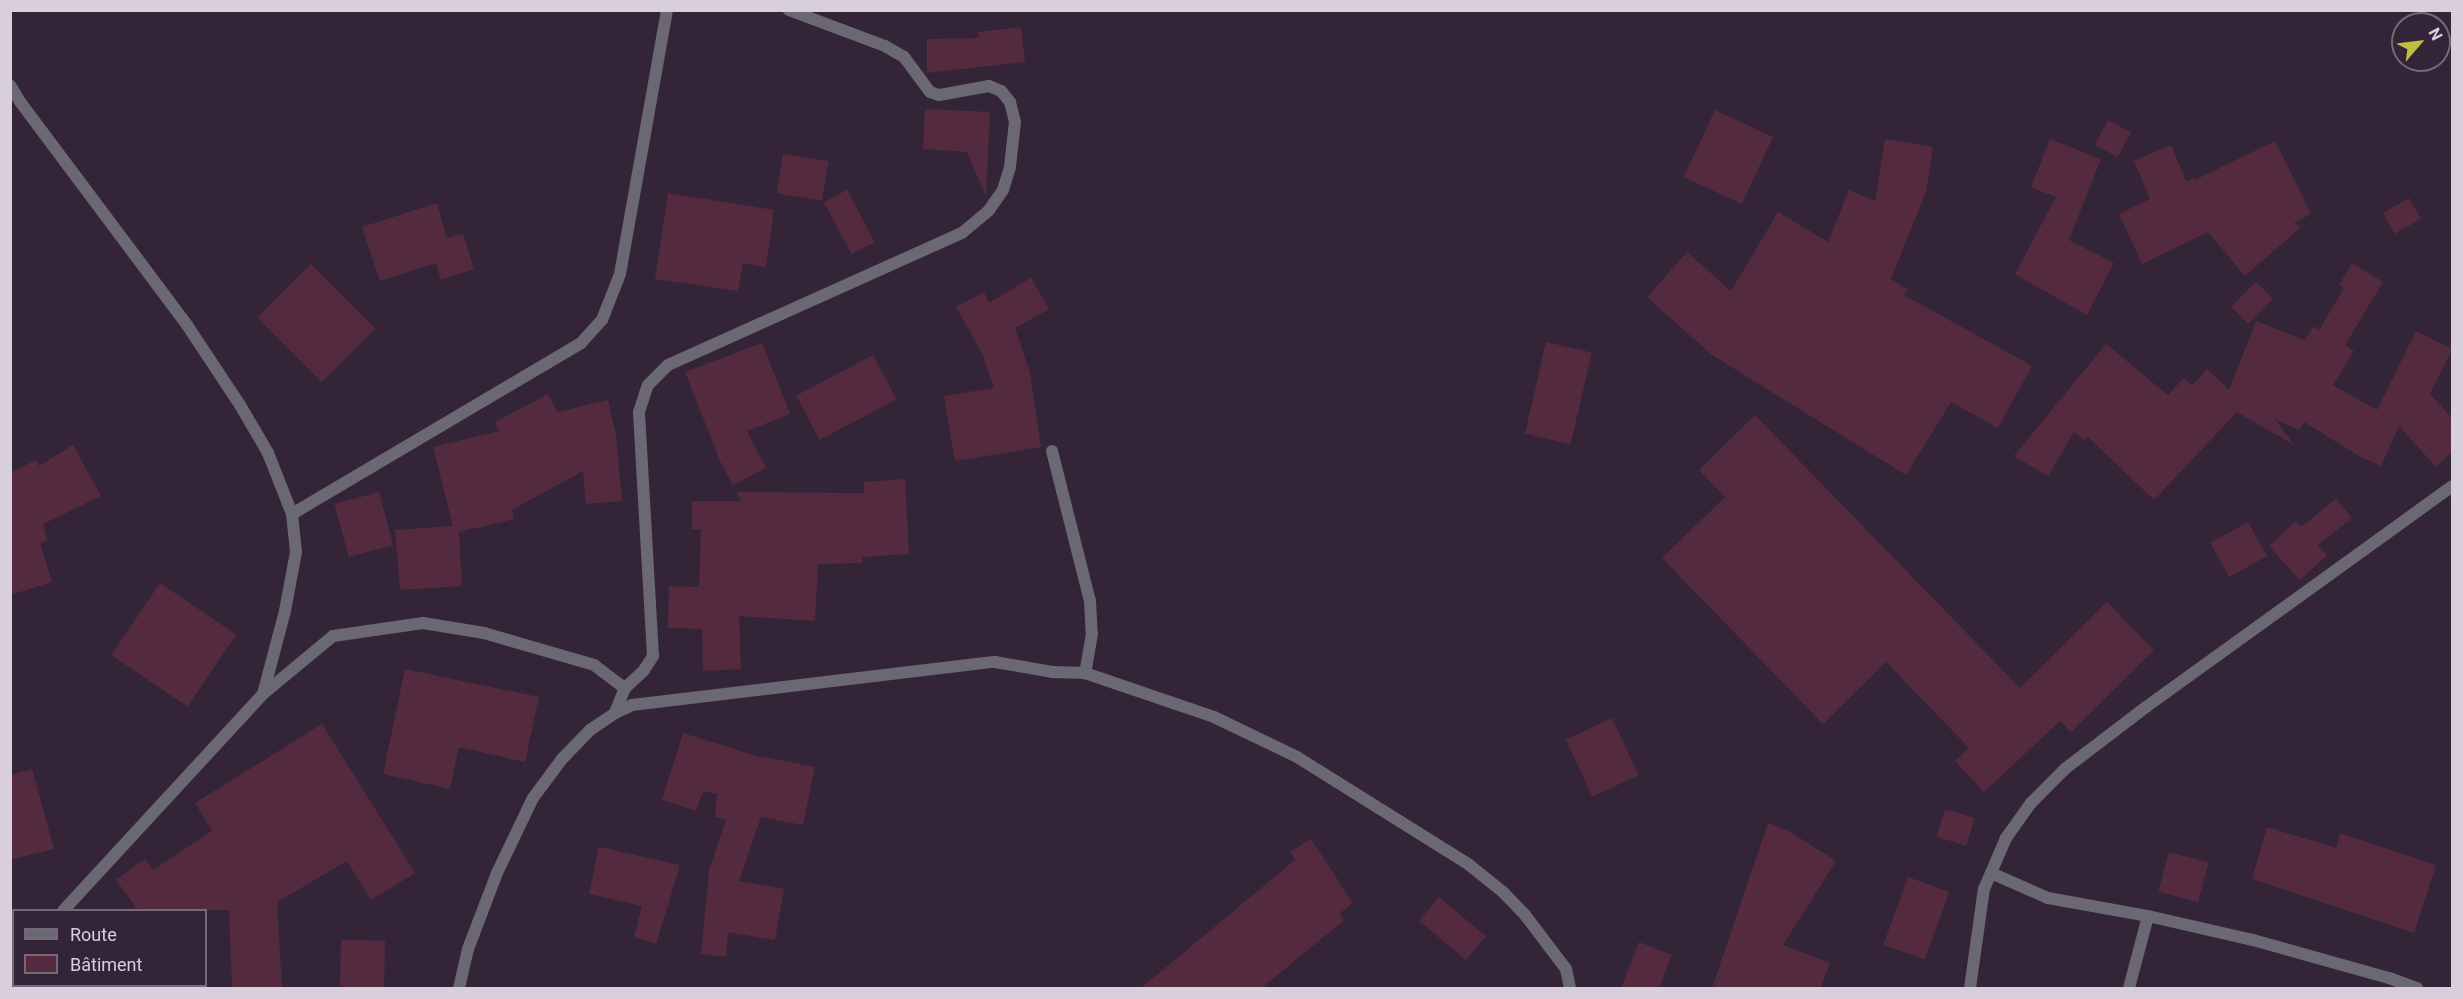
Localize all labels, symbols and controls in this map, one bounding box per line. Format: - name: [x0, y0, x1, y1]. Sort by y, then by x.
- north arrow: [2391, 12, 2451, 72]
- text: N: [2425, 25, 2447, 44]
- legend: [12, 909, 207, 987]
- text: Route: [70, 924, 117, 945]
- text: Bâtiment: [70, 954, 142, 975]

